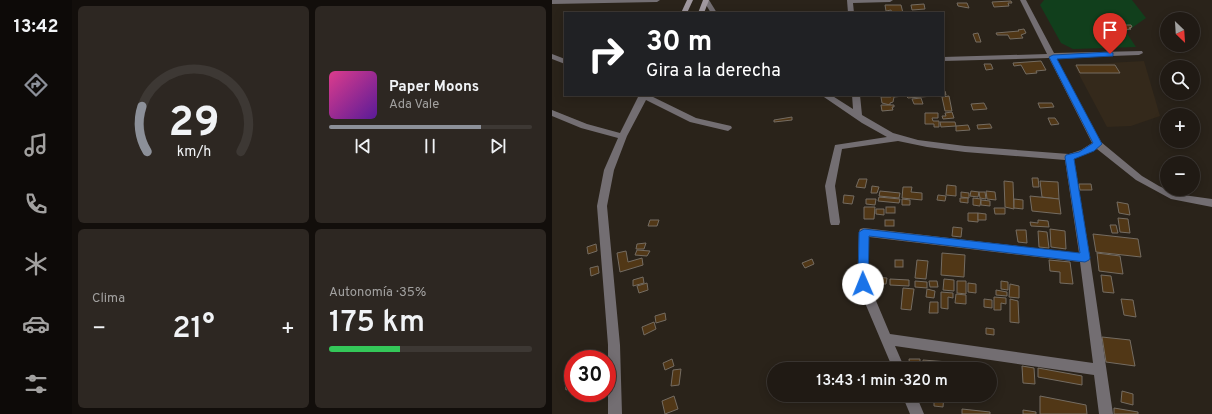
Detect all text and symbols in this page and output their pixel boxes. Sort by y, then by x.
north arrow [1160,12,1200,52]
map controls [1160,12,1200,196]
pin [1093,13,1127,54]
text: 13:42 [14,16,58,39]
icon: arrive [1099,19,1121,41]
text: 30 m [646,25,712,61]
icon: right [580,28,632,80]
text: Gira a la derecha [646,60,781,83]
button: search [1160,60,1200,100]
icon: directions [22,71,50,99]
text: Paper Moons [389,78,479,97]
text: Ada Vale [389,97,439,113]
text: 29 [168,98,219,151]
button: + [1160,108,1200,148]
icon: music [22,131,50,159]
icon: previous [352,135,374,157]
icon: pause [419,135,441,157]
icon: next [487,135,509,157]
text: km/h [176,143,211,161]
button: − [1160,156,1200,196]
icon: phone [22,190,50,218]
icon: climate [22,250,50,278]
position arrow [842,263,884,305]
text: Autonomía · 35% [329,285,426,301]
text: Clima [92,291,125,307]
text: 175 km [329,305,425,342]
icon: car [22,310,50,338]
text: 21° [172,311,215,348]
text: − [92,316,106,343]
text: + [281,316,295,343]
speed limit sign: 30 [564,350,616,402]
icon: filters [22,370,50,398]
text: 13:43 · 1 min · 320 m [816,372,948,391]

